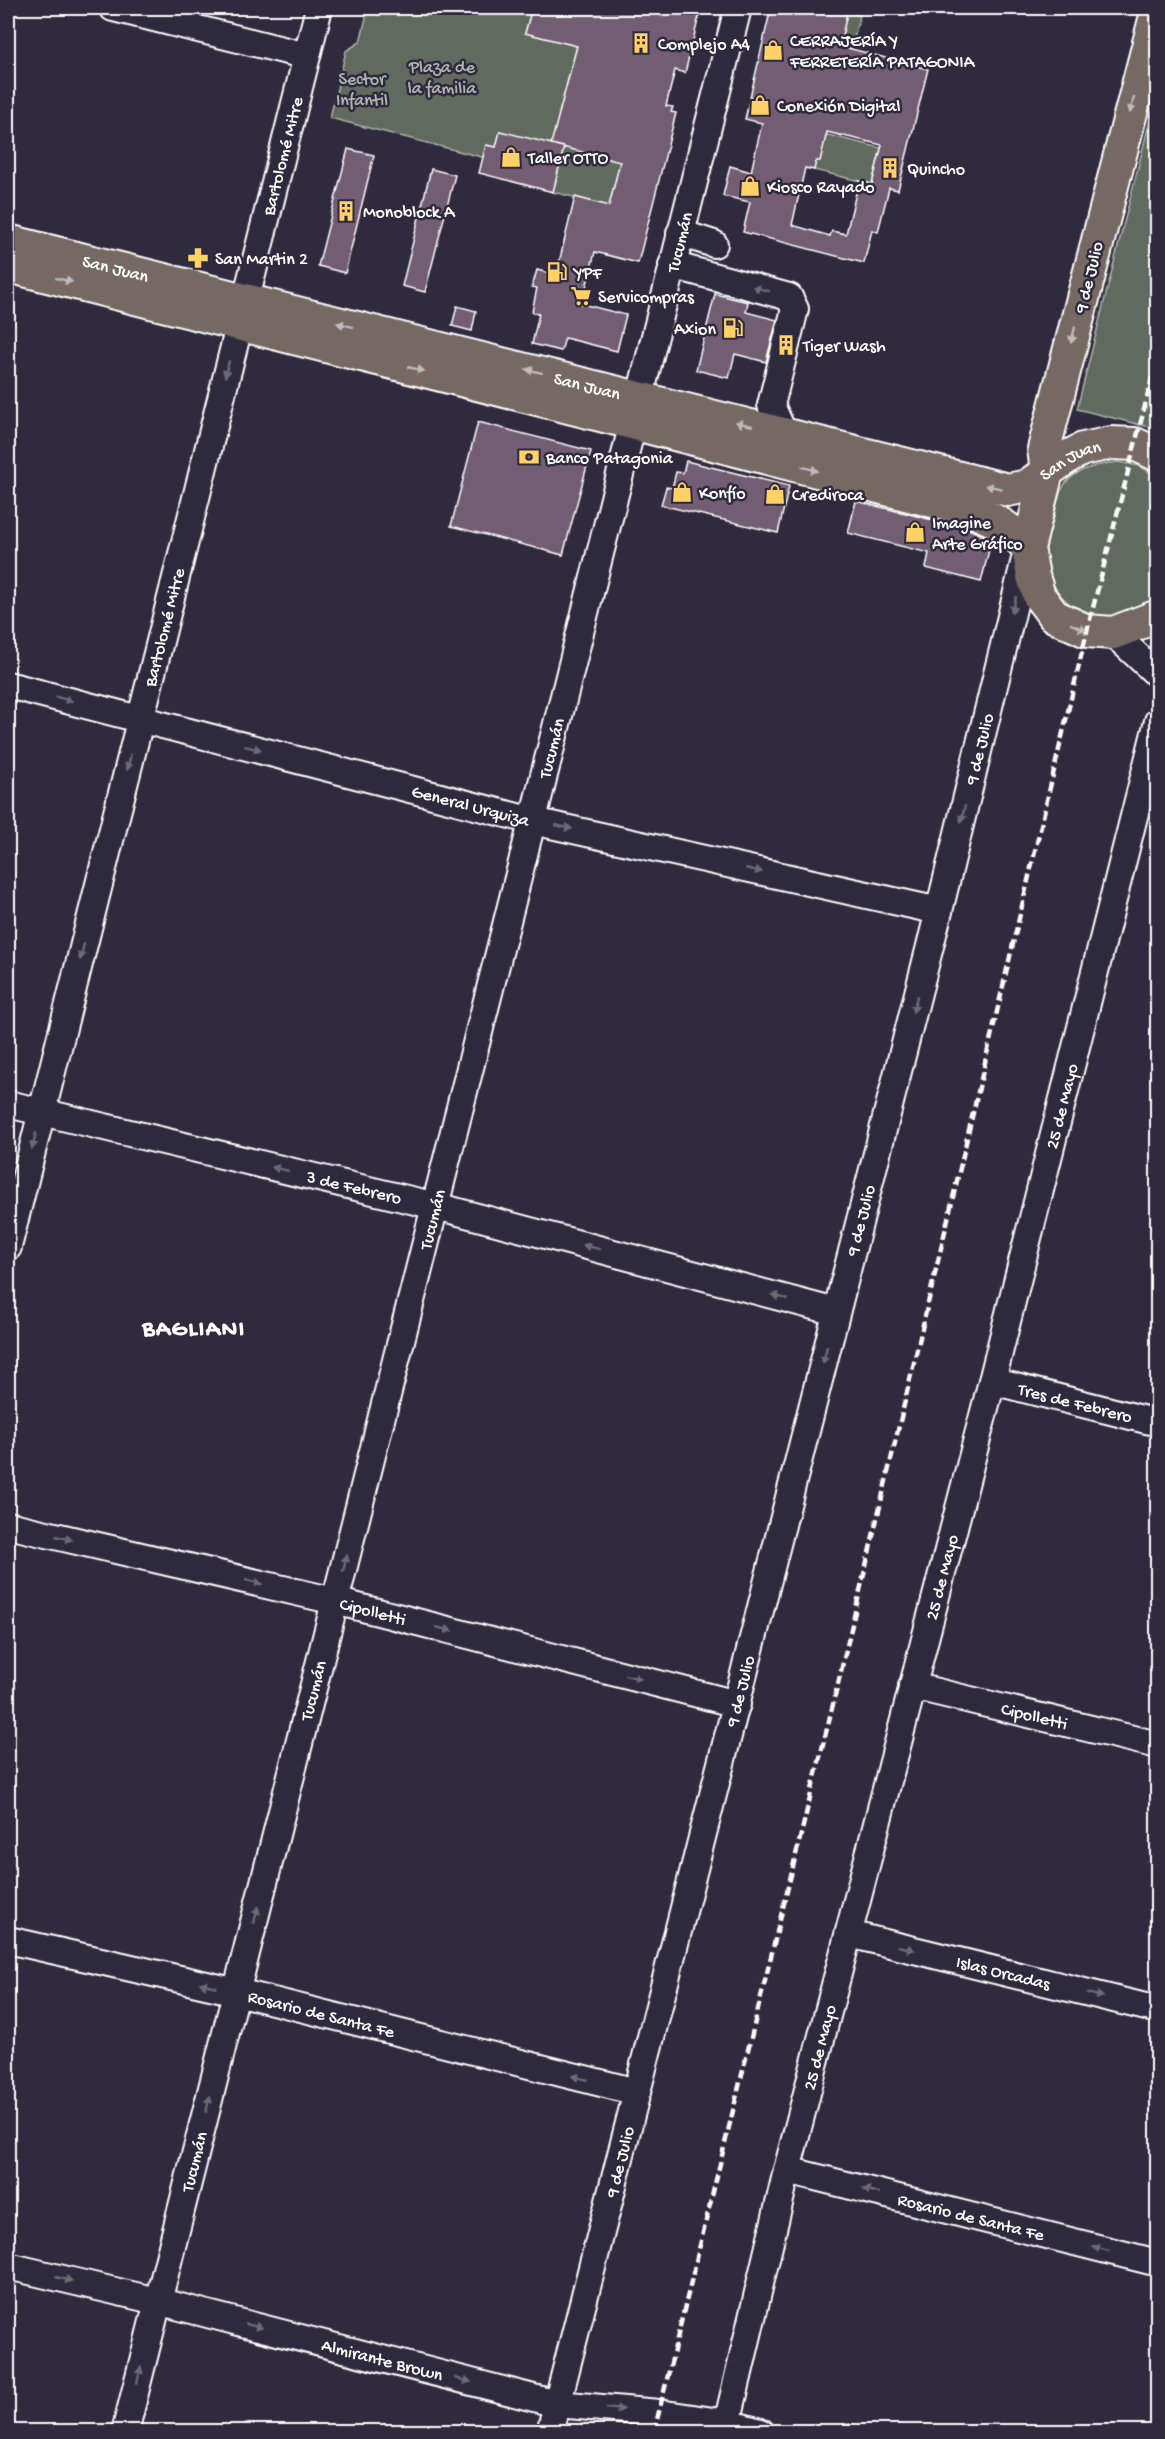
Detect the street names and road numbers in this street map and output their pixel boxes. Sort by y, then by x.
street label: Bartolomé Mitre [259,94,309,219]
street label: Tucumán [663,210,699,276]
street label: 9 de Julio [1071,240,1109,316]
street label: San Juan [80,252,151,289]
street label: San Juan [551,369,623,406]
street label: San Juan [1036,437,1103,487]
street label: Bartolomé Mitre [141,566,191,690]
street label: 9 de Julio [962,712,1000,788]
street label: Tucumán [535,716,571,782]
street label: General Urquiza [409,782,532,833]
street label: 25 de Mayo [1043,1062,1084,1152]
street label: 3 de Febrero [303,1167,403,1210]
street label: 9 de Julio [843,1183,882,1259]
street label: Tucumán [416,1187,452,1253]
street label: Tres de Febrero [1014,1380,1134,1429]
street label: 25 de Mayo [922,1533,965,1622]
street label: Cipolletti [337,1595,408,1632]
street label: 9 de Julio [723,1654,761,1730]
street label: Tucumán [297,1658,333,1724]
street label: Cipolletti [999,1700,1069,1736]
street label: Islas Orcadas [954,1953,1053,1996]
street label: Rosario de Santa Fe [245,1987,397,2044]
street label: 25 de Mayo [800,2003,842,2093]
street label: 9 de Julio [602,2125,641,2201]
street label: Tucumán [178,2129,214,2195]
street label: Rosario de Santa Fe [895,2190,1047,2247]
street label: Almirante Brown [319,2336,445,2387]

